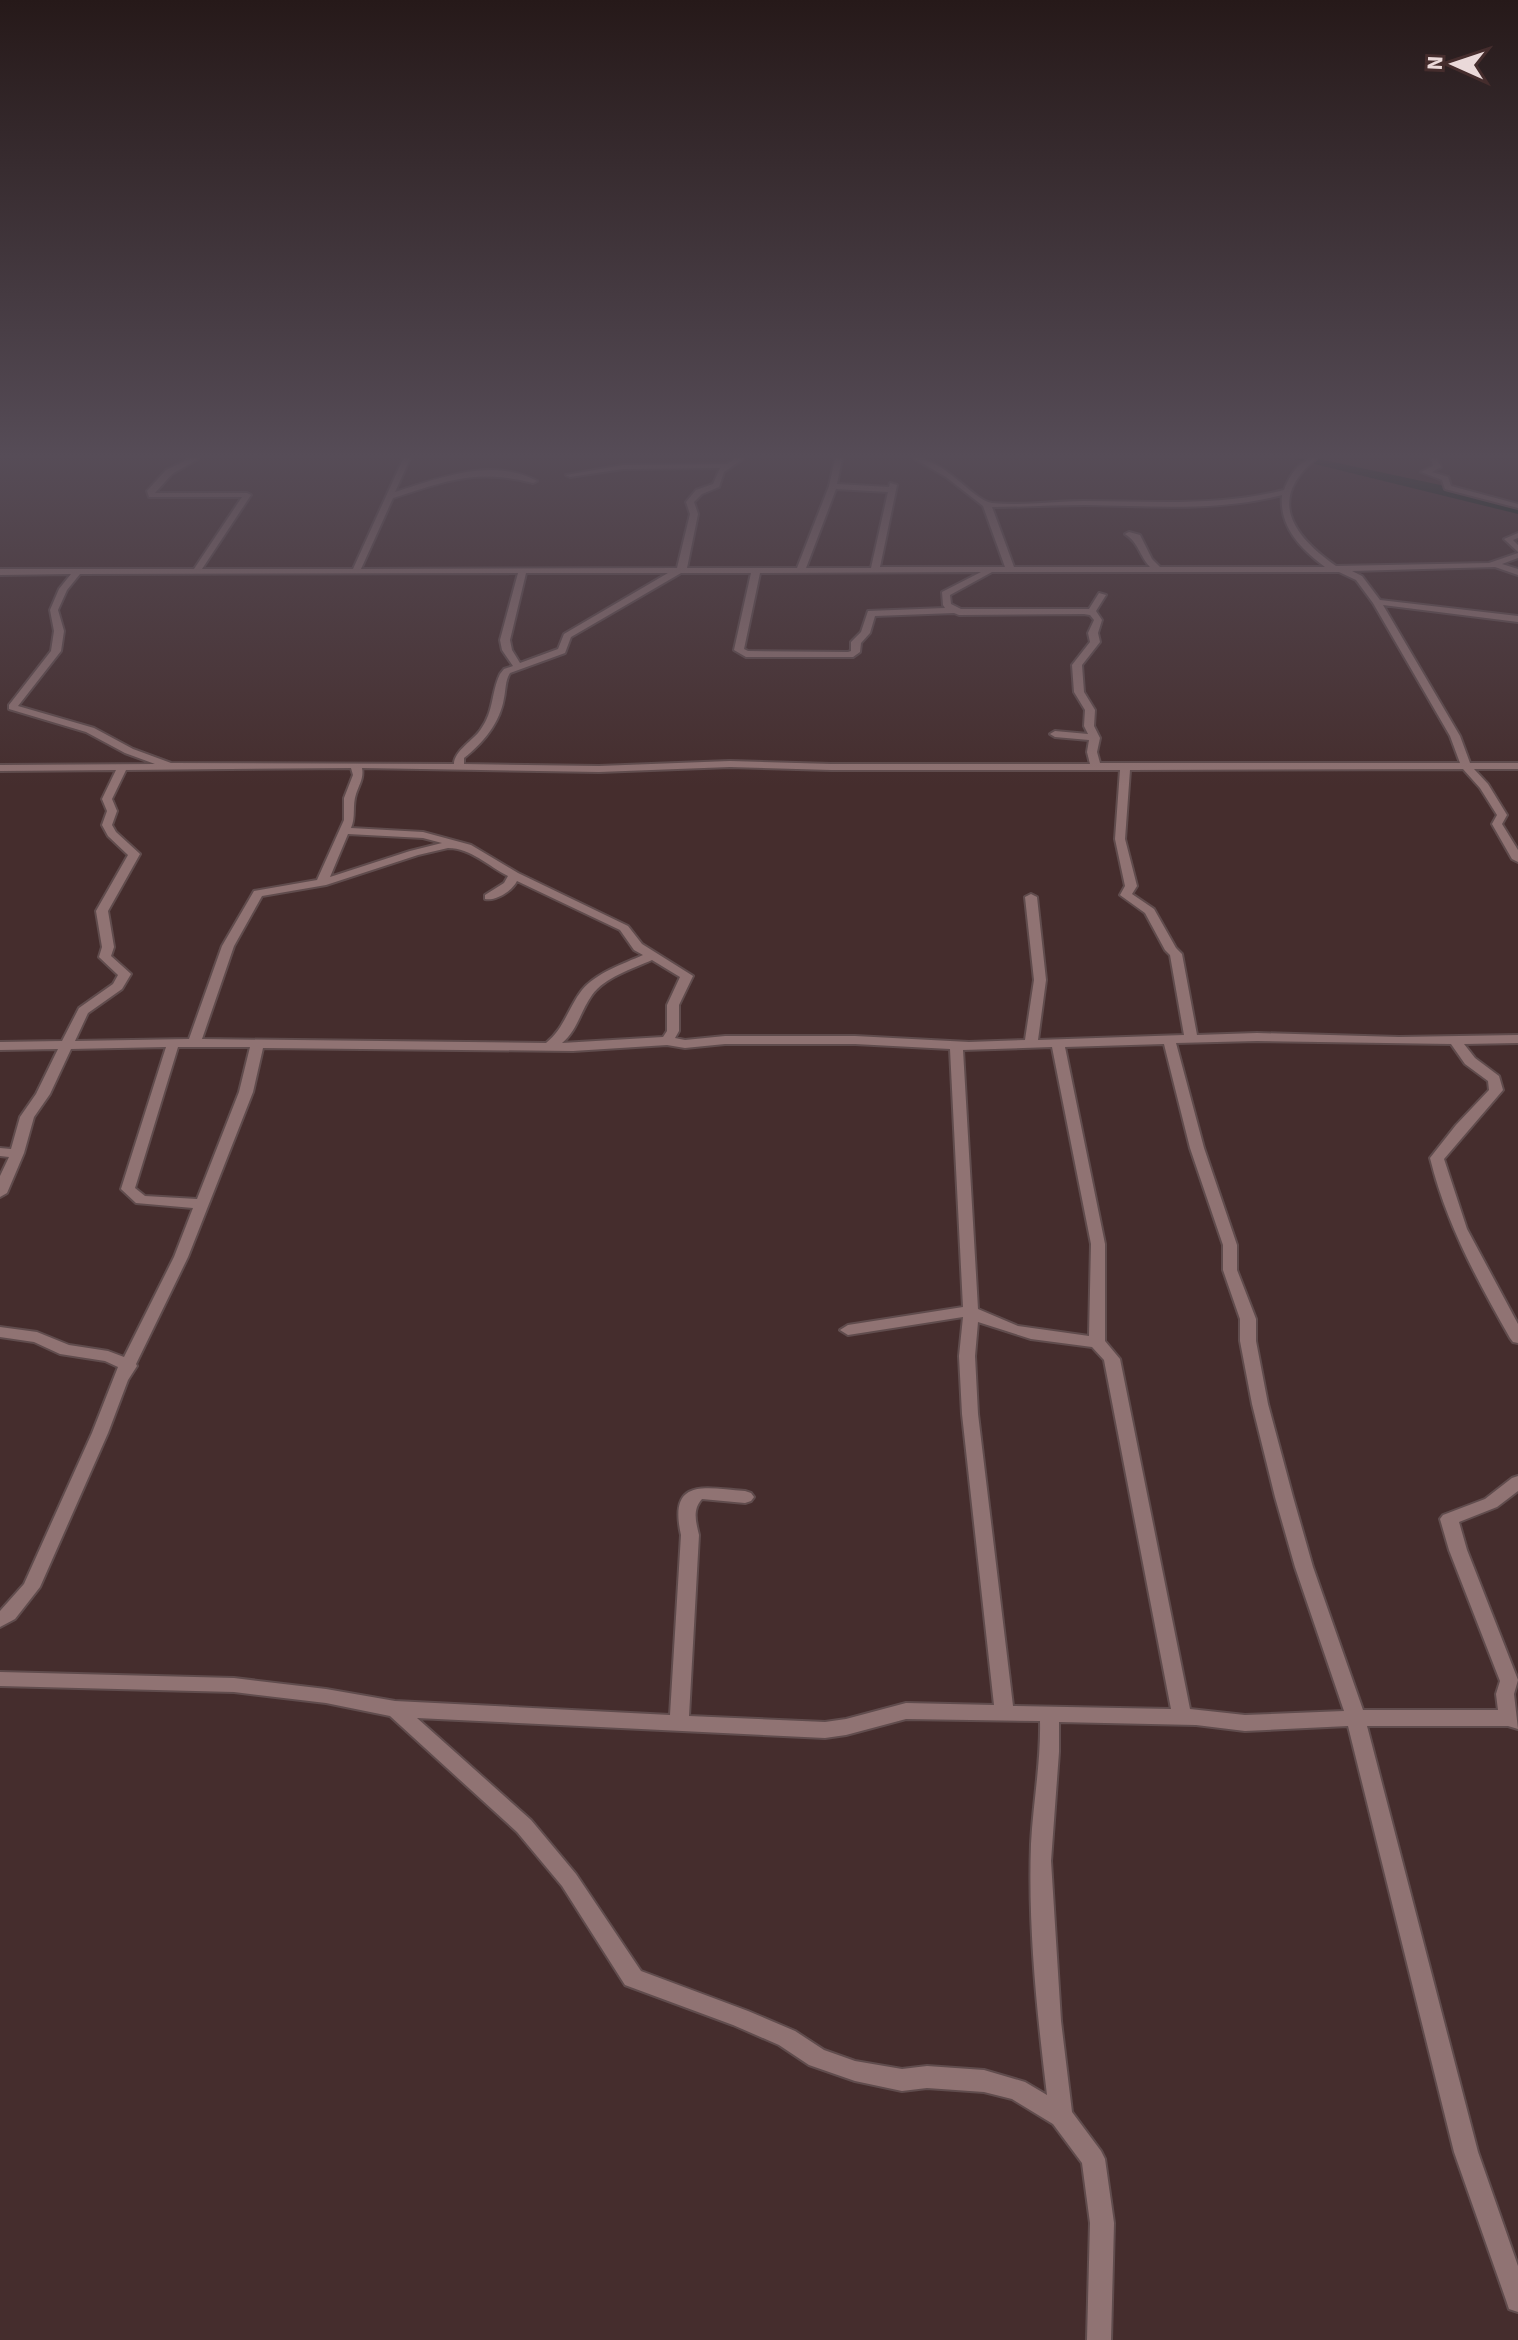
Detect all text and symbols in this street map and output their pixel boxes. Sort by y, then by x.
north arrow [1414,24,1494,104]
text: N [1419,55,1451,71]

